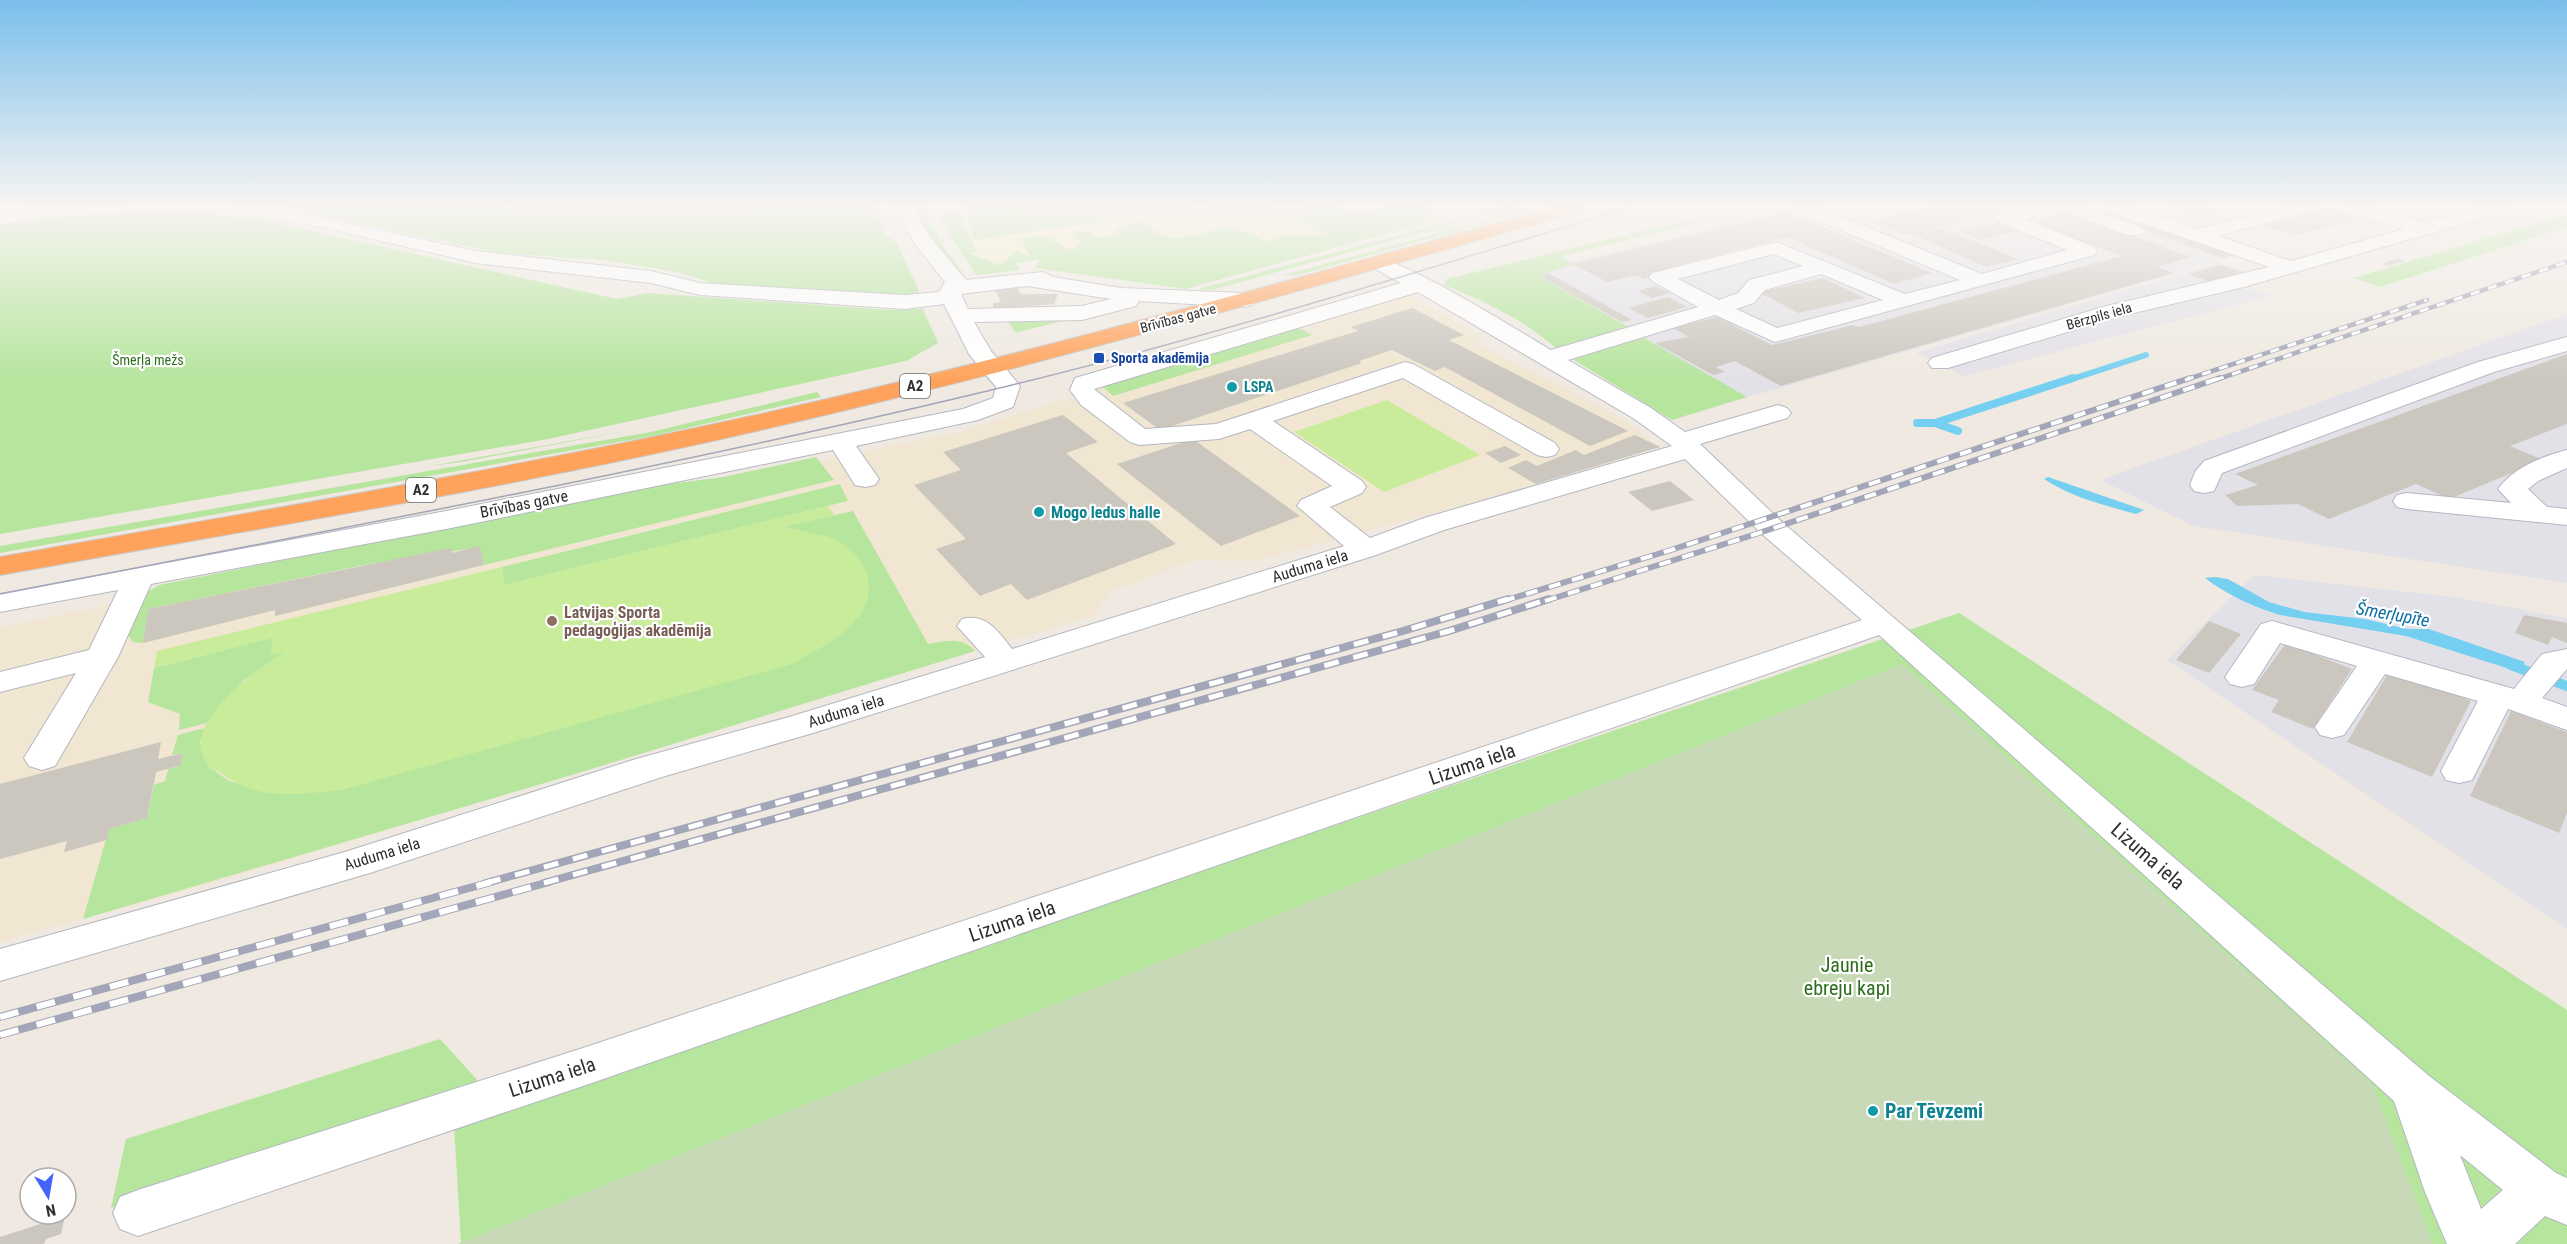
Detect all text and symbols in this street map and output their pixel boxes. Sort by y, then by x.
street label: Bērzpils iela [2064,299,2134,333]
street label: Brīvības gatve [1138,300,1218,336]
place label: Sporta akadēmija [1111,350,1209,366]
park label: Šmerļa mežs [112,351,184,369]
marker: Sporta akadēmija [1092,351,1106,365]
road number: A2 [900,374,930,398]
place label: LSPA [1244,379,1274,395]
marker: LSPA [1225,380,1239,394]
road number: A2 [406,478,436,502]
street label: Brīvības gatve [478,486,570,522]
place label: Mogo ledus halle [1051,503,1161,522]
marker: Mogo ledus halle [1032,505,1046,519]
street label: Auduma iela [1270,545,1350,587]
water label: Šmerļupīte [2354,597,2431,632]
place label: Latvijas Sporta pedagoģijas akadēmija [564,603,712,640]
marker: Latvijas Sporta pedagoģijas akadēmija [545,614,559,628]
street label: Auduma iela [806,690,886,732]
street label: Lizuma iela [1426,738,1518,790]
street label: Lizuma iela [2106,817,2190,895]
street label: Auduma iela [342,833,422,875]
street label: Lizuma iela [966,895,1058,947]
park label: Jaunie ebreju kapi [1804,953,1890,1000]
street label: Lizuma iela [506,1052,598,1102]
place label: Par Tēvzemi [1885,1099,1983,1123]
marker: Par Tēvzemi [1866,1104,1880,1118]
north arrow [18,1166,78,1226]
text: N [44,1200,57,1220]

